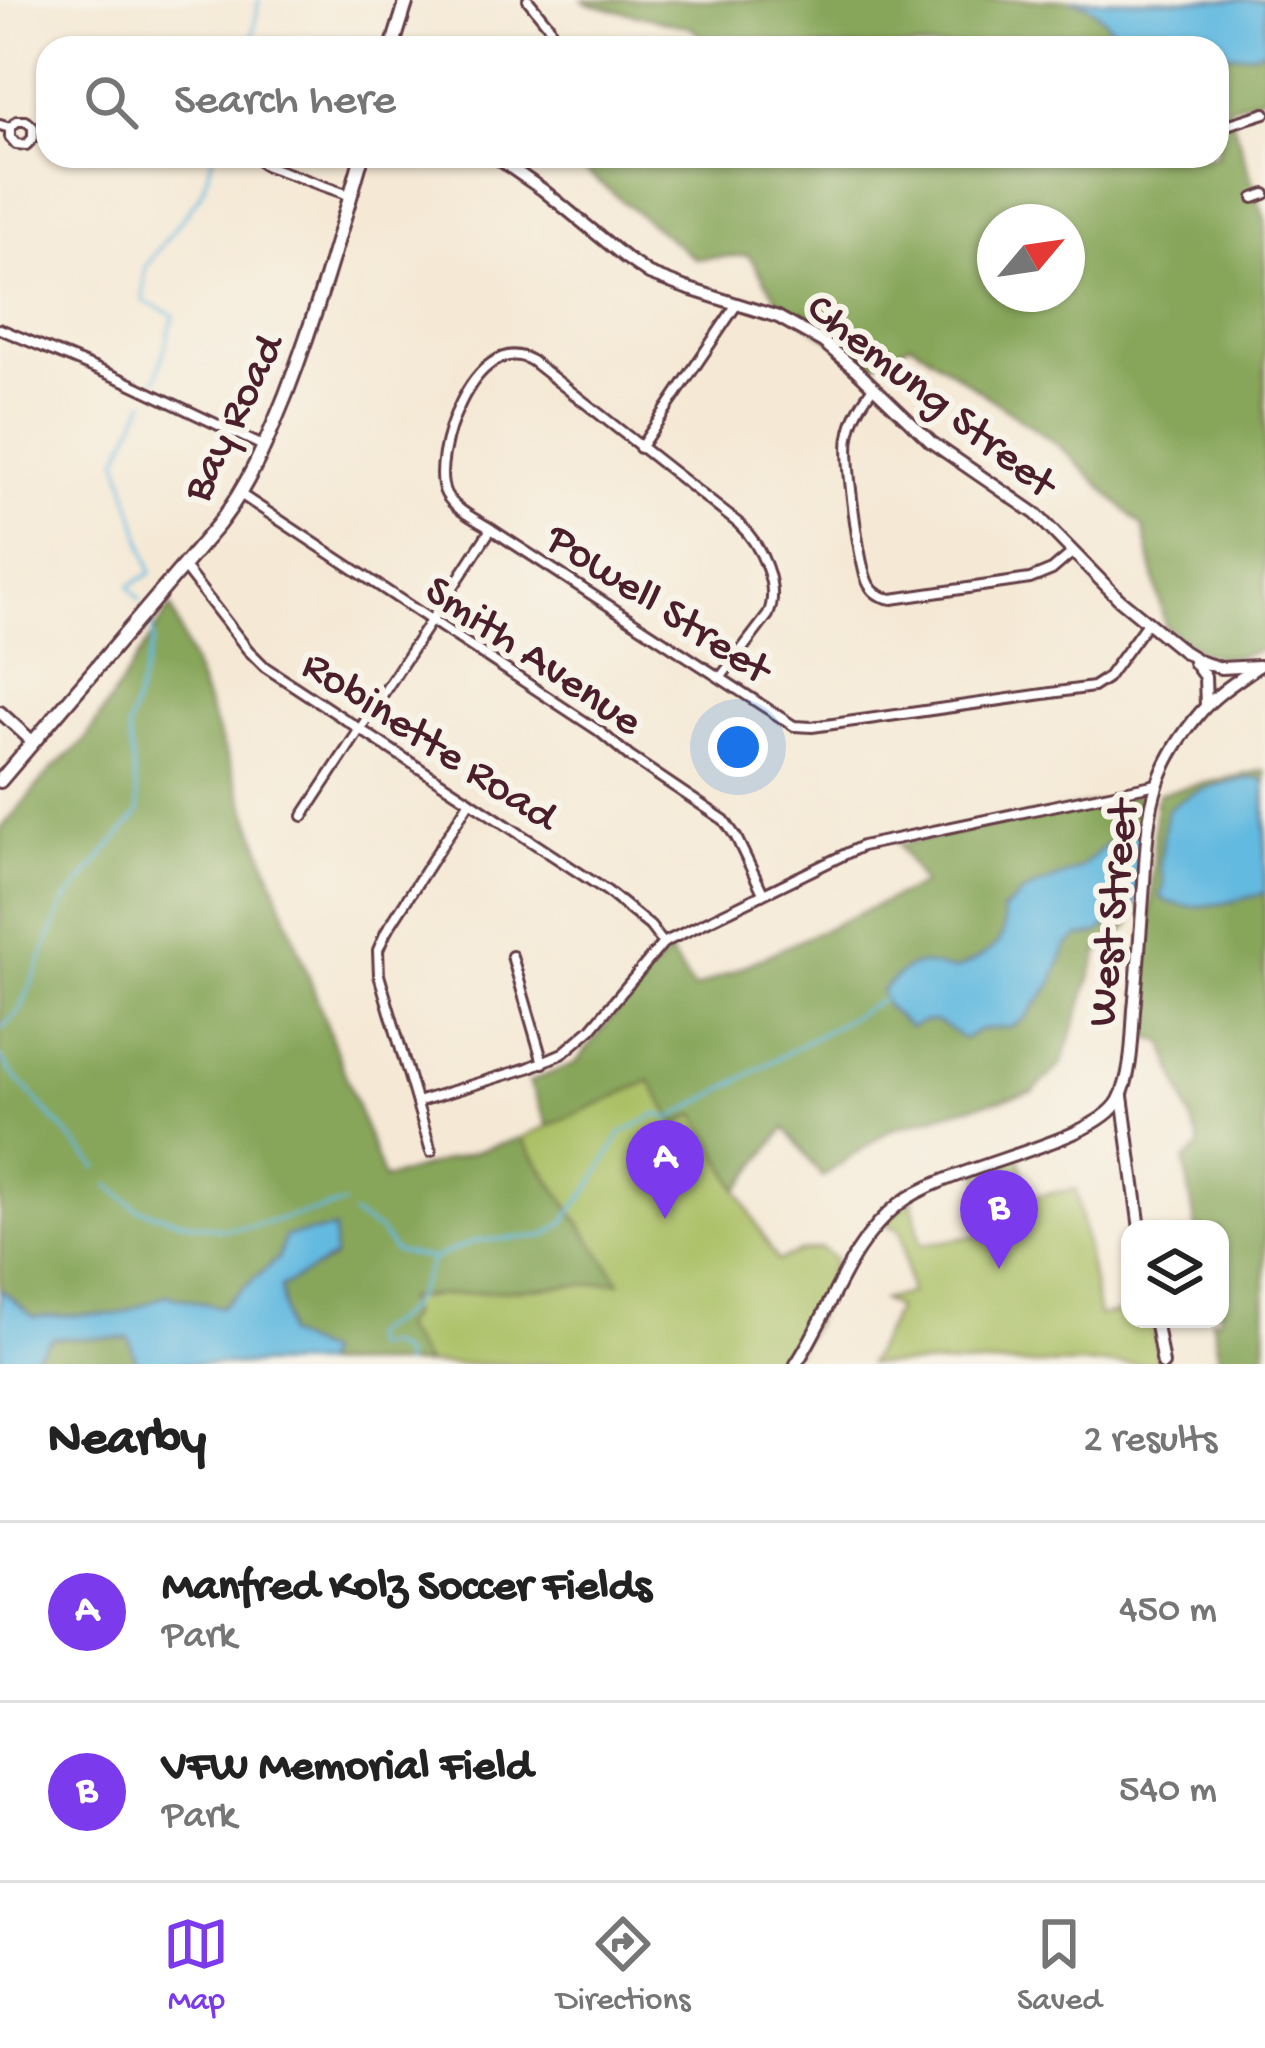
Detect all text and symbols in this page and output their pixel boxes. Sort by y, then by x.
search box [36,36,1229,168]
icon: search [78,69,144,135]
text: Search here [174,76,396,129]
north arrow [977,204,1085,312]
street label: Chemung Street [794,284,1068,514]
street label: Bay Road [172,324,300,512]
street label: Powell Street [533,513,782,700]
street label: Smith Avenue [413,566,651,751]
street label: Robinette Road [290,641,569,848]
your location [708,717,768,777]
street label: West Street [1077,794,1154,1029]
pin: A [626,1120,704,1219]
pin: B [960,1170,1038,1269]
map controls [1121,1220,1229,1328]
button: layers [1121,1220,1229,1328]
text: Nearby [48,1412,206,1472]
text: 2 results [1083,1419,1217,1465]
text: Manfred Kolz Soccer Fields [162,1562,652,1615]
text: A [75,1589,99,1635]
text: 450 m [1119,1589,1217,1635]
text: Park [162,1615,236,1661]
text: VFW Memorial Field [162,1742,532,1795]
text: B [77,1769,97,1815]
text: 540 m [1119,1769,1217,1815]
text: Park [162,1795,236,1841]
tab: Map [163,1911,229,2021]
tab: Directions [556,1911,690,2021]
tab: Saved [1017,1911,1102,2021]

